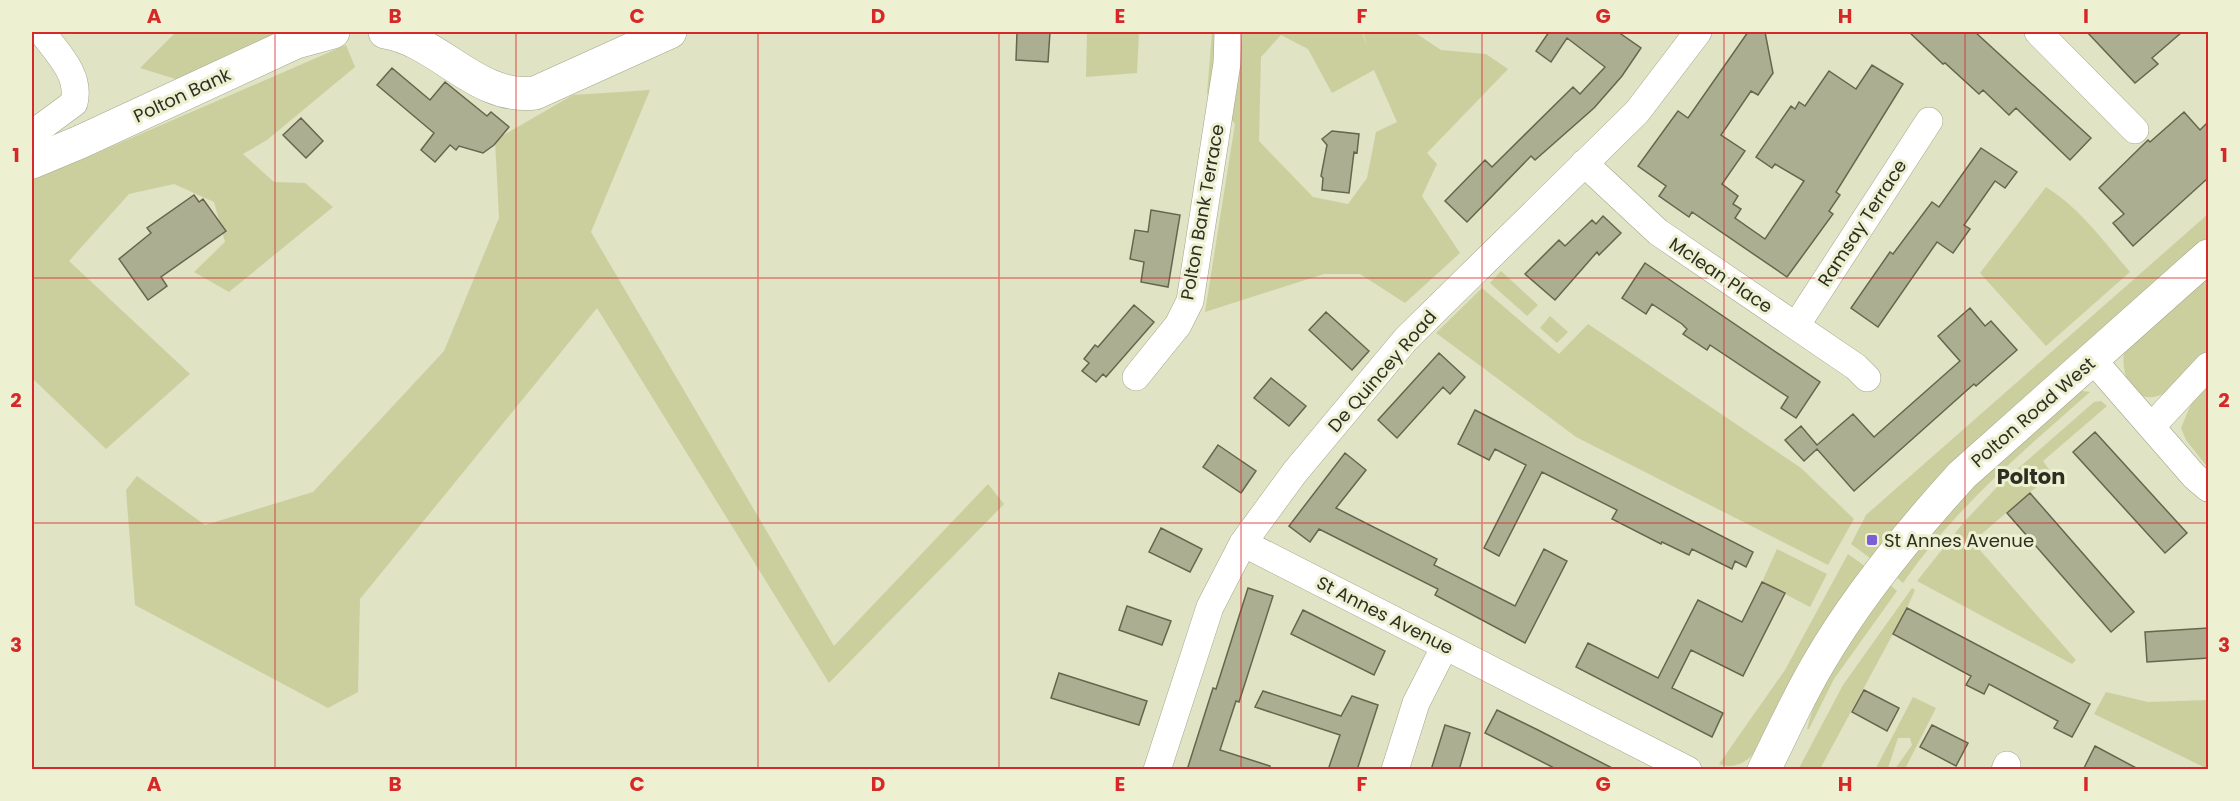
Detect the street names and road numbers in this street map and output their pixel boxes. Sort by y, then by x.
street label: Polton Bank [129,61,235,128]
street label: Polton Bank Terrace [1174,122,1230,302]
street label: Ramsay Terrace [1812,155,1912,291]
street label: Mclean Place [1664,231,1778,319]
street label: De Quincey Road [1322,305,1442,437]
street label: Polton Road West [1966,351,2100,473]
street label: St Annes Avenue [1312,570,1458,660]

